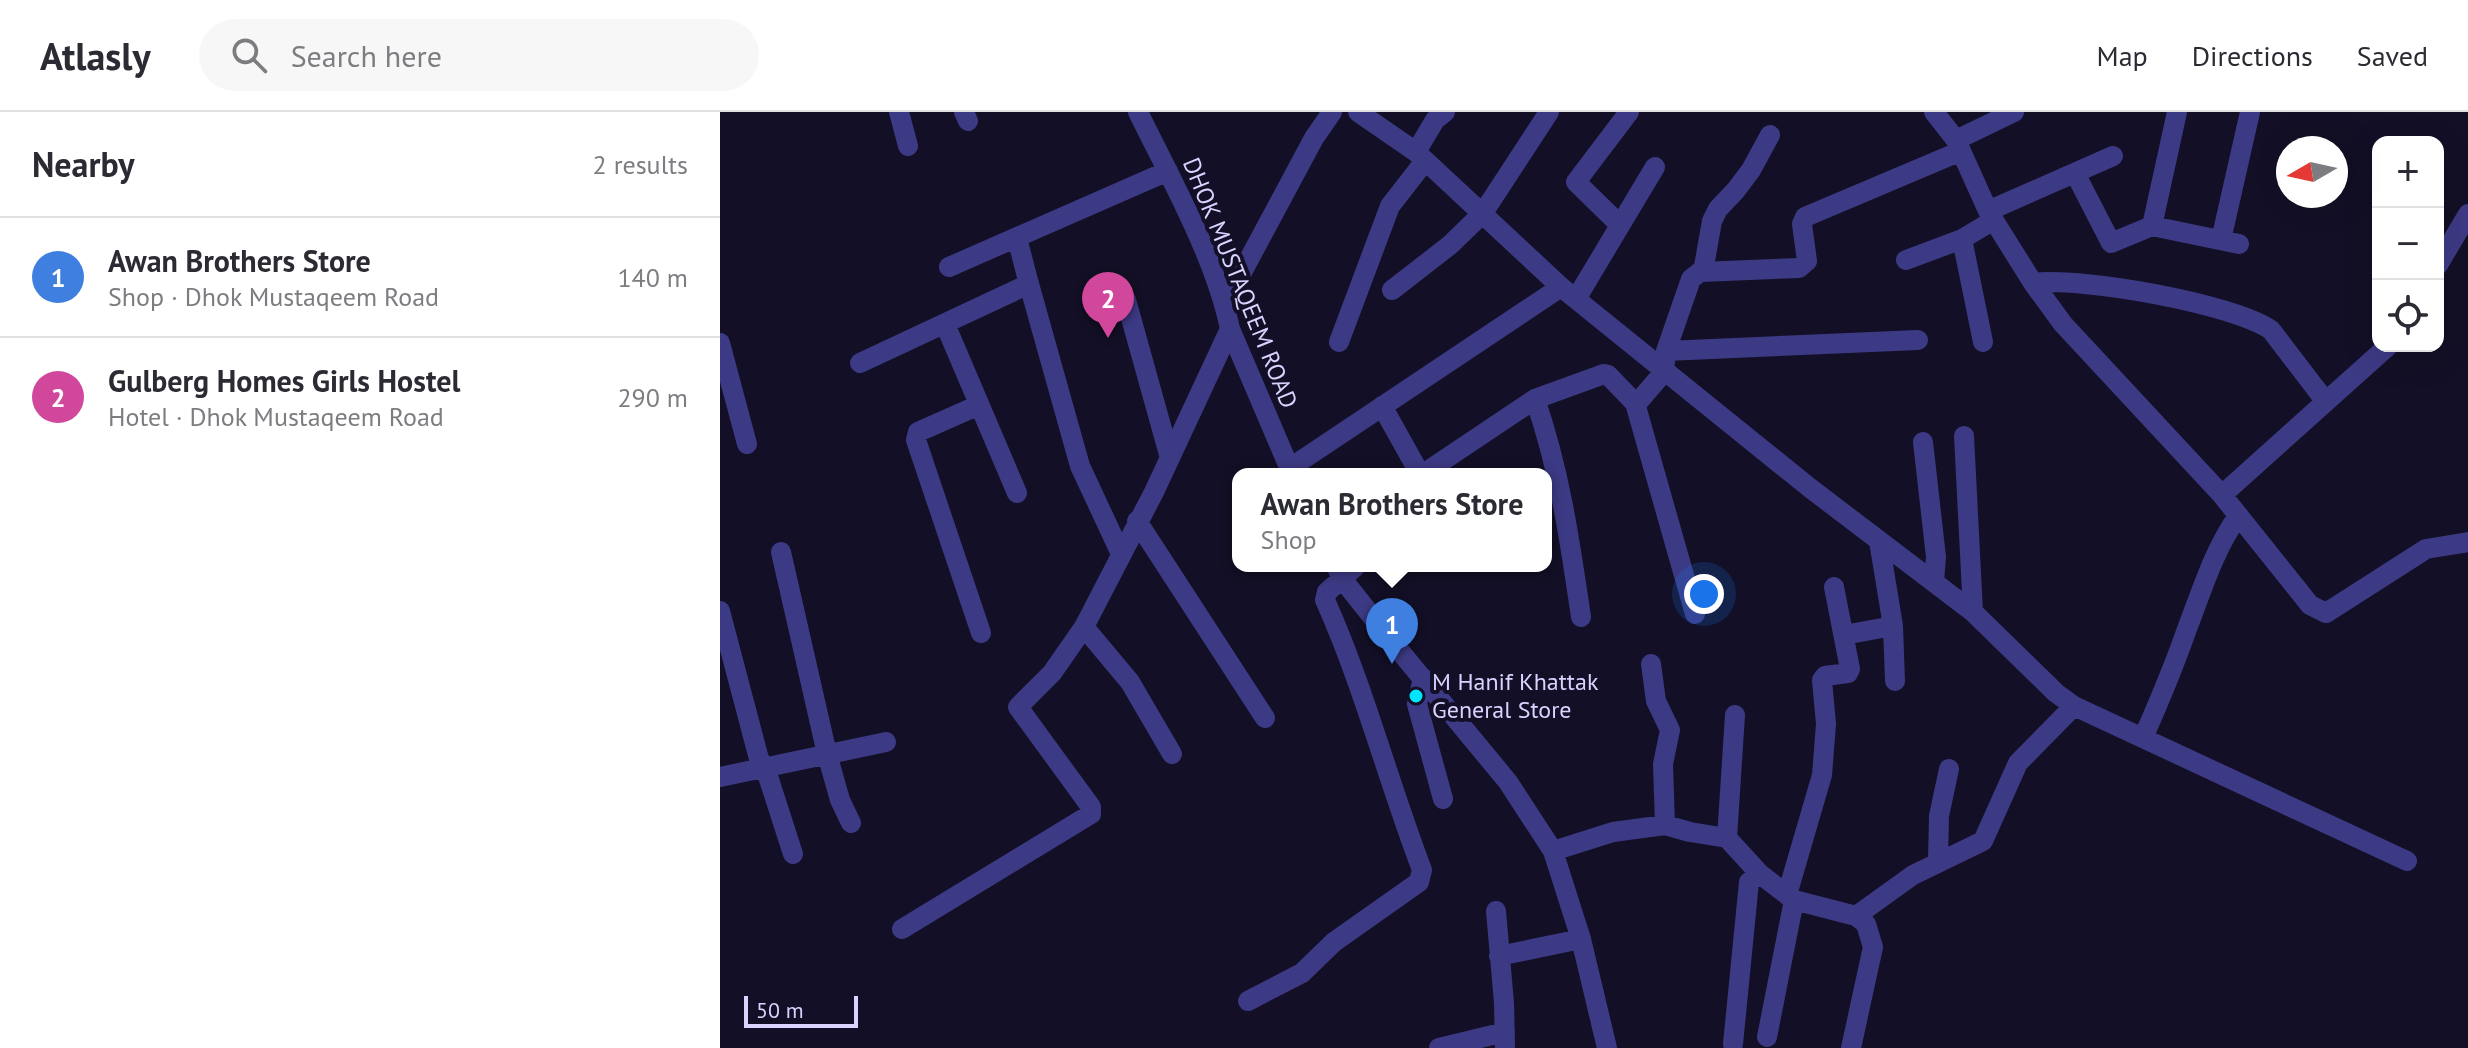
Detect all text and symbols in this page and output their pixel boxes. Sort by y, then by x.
search box [199,19,759,91]
text: Atlasly [40,31,151,80]
icon: search [227,33,271,77]
text: Search here [291,36,442,75]
text: Map [2097,37,2148,74]
text: Directions [2192,37,2313,74]
text: Saved [2357,37,2428,74]
north arrow [2276,136,2348,208]
map controls [2372,136,2444,352]
button: + [2372,136,2444,208]
text: Nearby [32,142,134,186]
text: 2 results [593,148,688,181]
street label: DHOK MUSTAQEEM ROAD [1176,153,1305,413]
button: − [2372,208,2444,280]
text: Awan Brothers Store [108,241,371,280]
text: 1 [51,261,65,294]
text: 140 m [617,261,688,294]
pin: 2 [1082,272,1134,338]
text: Shop · Dhok Mustaqeem Road [108,280,439,313]
button: locate [2372,280,2444,352]
text: Gulberg Homes Girls Hostel [108,361,460,400]
text: 2 [51,381,65,414]
text: 290 m [617,381,688,414]
text: Hotel · Dhok Mustaqeem Road [108,400,444,433]
popup [1232,468,1552,572]
text: Awan Brothers Store [1261,484,1523,523]
text: Shop [1261,523,1317,556]
your location [1684,574,1724,614]
pin: 1 [1366,598,1418,664]
place label: M Hanif Khattak General Store [1432,666,1599,725]
marker: M Hanif Khattak General Store [1407,687,1425,705]
scale bar [744,992,858,1028]
text: 50 m [756,996,804,1024]

